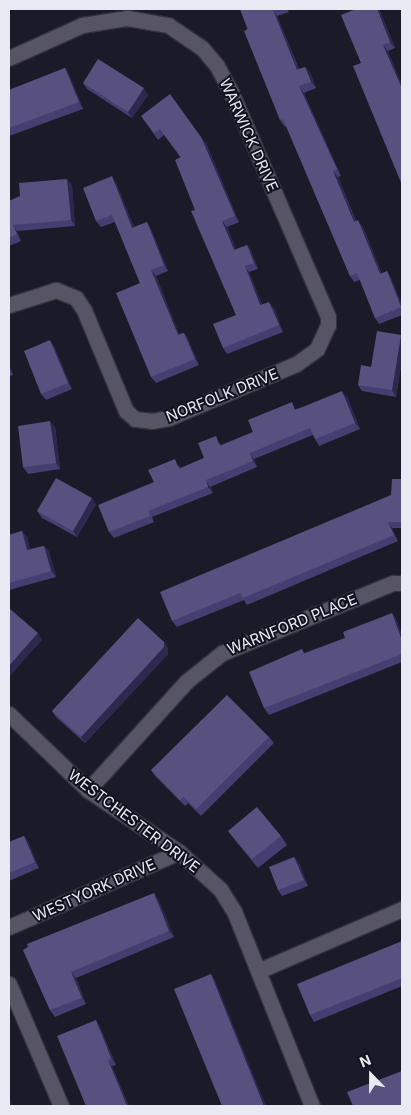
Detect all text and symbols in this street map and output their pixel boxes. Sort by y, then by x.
street label: WARWICK DRIVE [216,76,282,194]
street label: NORFOLK DRIVE [163,364,281,426]
street label: WARNFORD PLACE [225,590,359,658]
street label: WESTCHESTER DRIVE [65,766,203,876]
street label: WESTYORK DRIVE [30,855,158,925]
north arrow [346,1050,396,1100]
text: N [357,1051,373,1071]

